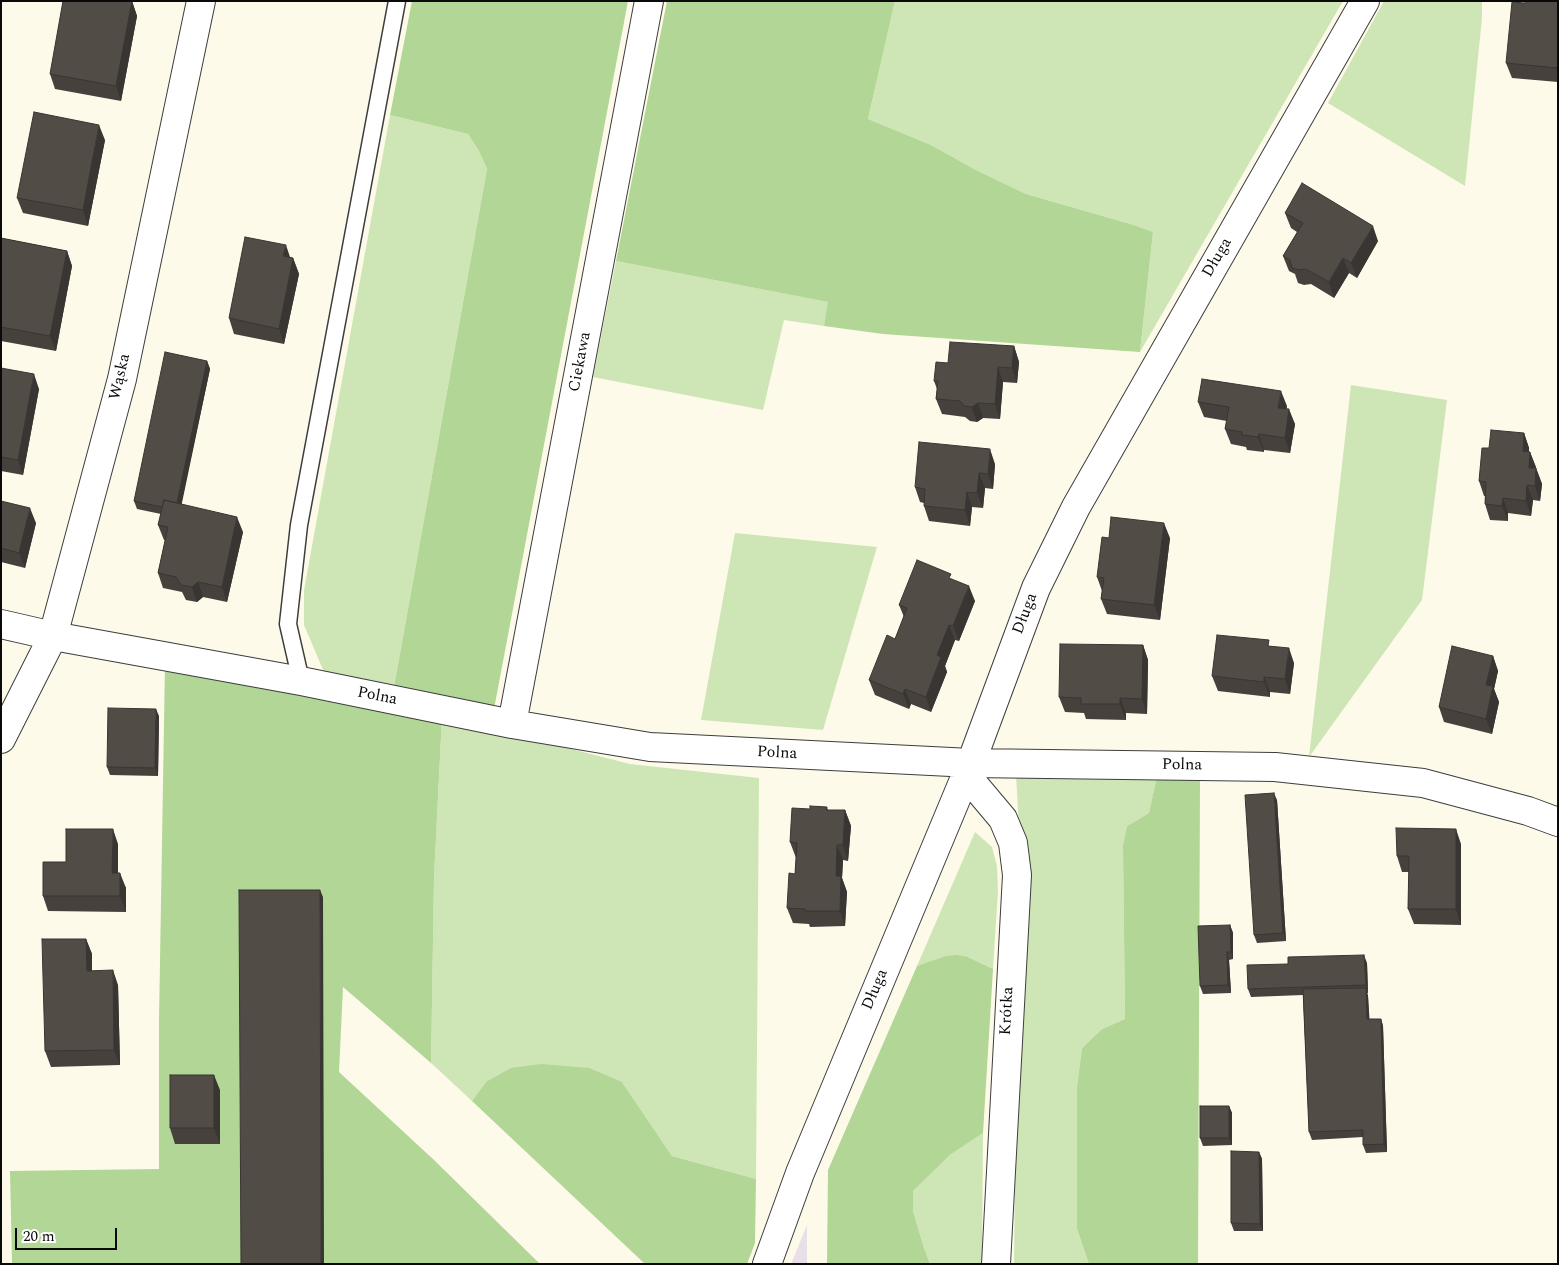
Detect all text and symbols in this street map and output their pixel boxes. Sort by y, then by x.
street label: Długa [1199,235,1237,281]
street label: Ciekawa [566,330,596,394]
street label: Wąska [106,352,136,402]
street label: Długa [1009,591,1043,637]
street label: Polna [355,684,399,710]
street label: Polna [756,743,798,765]
street label: Polna [1162,756,1202,776]
street label: Długa [859,967,893,1013]
street label: Krótka [997,986,1019,1036]
scale bar [18,1218,120,1250]
text: 20 m [23,1225,55,1248]

